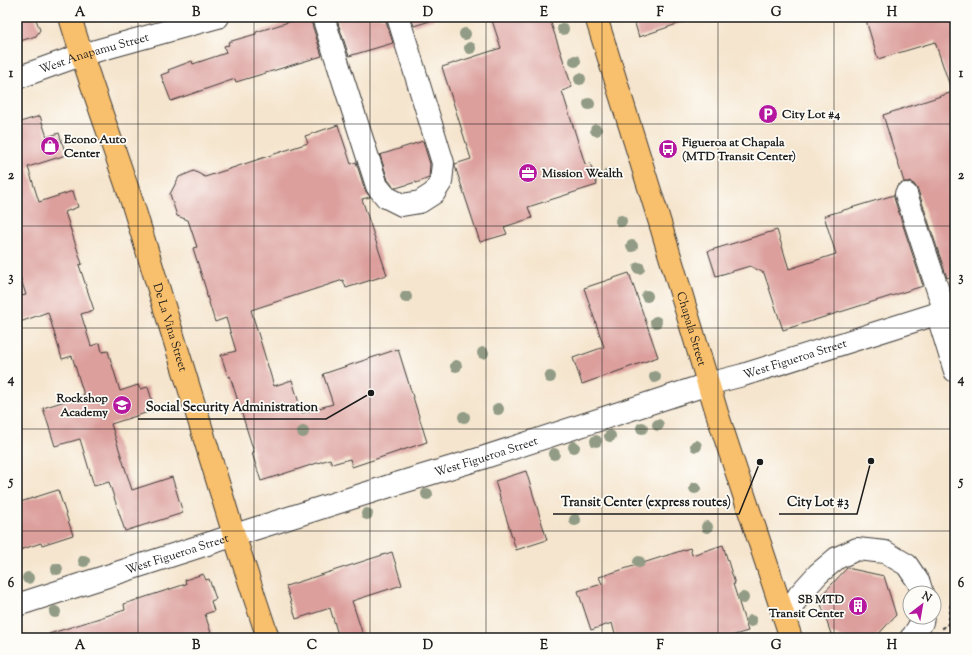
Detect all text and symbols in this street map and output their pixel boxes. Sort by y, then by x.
text: A [75,4,86,22]
text: B [192,4,201,22]
text: C [307,4,317,22]
text: D [423,4,433,22]
text: E [540,4,548,22]
text: F [656,4,664,22]
text: G [771,4,782,22]
text: H [887,4,898,22]
street label: West Anapamu Street [37,29,151,79]
text: 1 [9,65,14,83]
text: 1 [959,65,964,83]
parking icon: City Lot #4 [757,103,779,125]
place label: City Lot #4 [782,106,840,124]
place label: Econo Auto Center [63,131,127,163]
place label: Figueroa at Chapala (MTD Transit Center) [681,134,796,166]
shop icon: Econo Auto Center [39,135,61,157]
bus stop icon: Figueroa at Chapala (MTD Transit Center) [657,138,679,160]
office icon: Mission Wealth [517,162,539,184]
place label: Mission Wealth [541,165,624,183]
text: 2 [8,167,15,185]
text: 2 [958,167,965,185]
text: 3 [8,269,14,287]
text: 3 [958,269,964,287]
street label: De La Vina Street [147,281,191,374]
street label: Chapala Street [671,290,710,368]
street label: West Figueroa Street [741,335,849,384]
text: 4 [7,371,15,389]
text: 4 [957,371,965,389]
place label: Rockshop Academy [56,390,108,422]
school or university icon: Rockshop Academy [111,394,133,416]
callout: Social Security Administration [138,394,326,419]
text: Social Security Administration [146,399,319,417]
street label: West Figueroa Street [432,432,540,482]
text: 5 [8,473,14,491]
text: 5 [958,473,964,491]
callout: Transit Center (express routes) [553,489,739,514]
callout: City Lot #3 [779,489,857,514]
text: Transit Center (express routes) [561,494,731,512]
text: City Lot #3 [787,494,849,512]
street label: West Figueroa Street [123,530,231,580]
text: 6 [8,575,15,593]
text: 6 [958,575,965,593]
north arrow [902,585,942,625]
text: N [918,588,935,607]
place label: SB MTD Transit Center [768,591,844,623]
building icon: SB MTD Transit Center [847,595,869,617]
text: A [75,637,86,655]
text: B [192,637,201,655]
text: C [307,637,317,655]
text: D [423,637,433,655]
text: E [540,637,548,655]
text: F [656,637,664,655]
text: G [771,637,782,655]
text: H [887,637,898,655]

